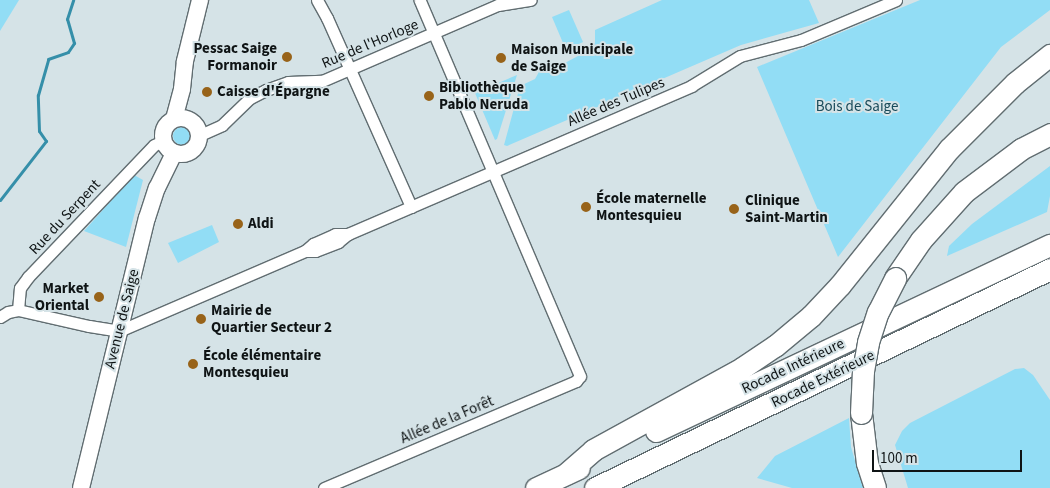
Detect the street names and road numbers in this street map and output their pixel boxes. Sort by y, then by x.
street label: Rue de l'Horloge [319,16,421,72]
street label: Allée des Tulipes [565,73,667,131]
street label: Rue du Serpent [26,176,104,258]
street label: Avenue de Saige [101,267,143,371]
street label: Rocade Intérieure [739,334,847,398]
street label: Rocade Extérieure [768,346,878,412]
street label: Allée de la Forêt [398,392,496,448]

